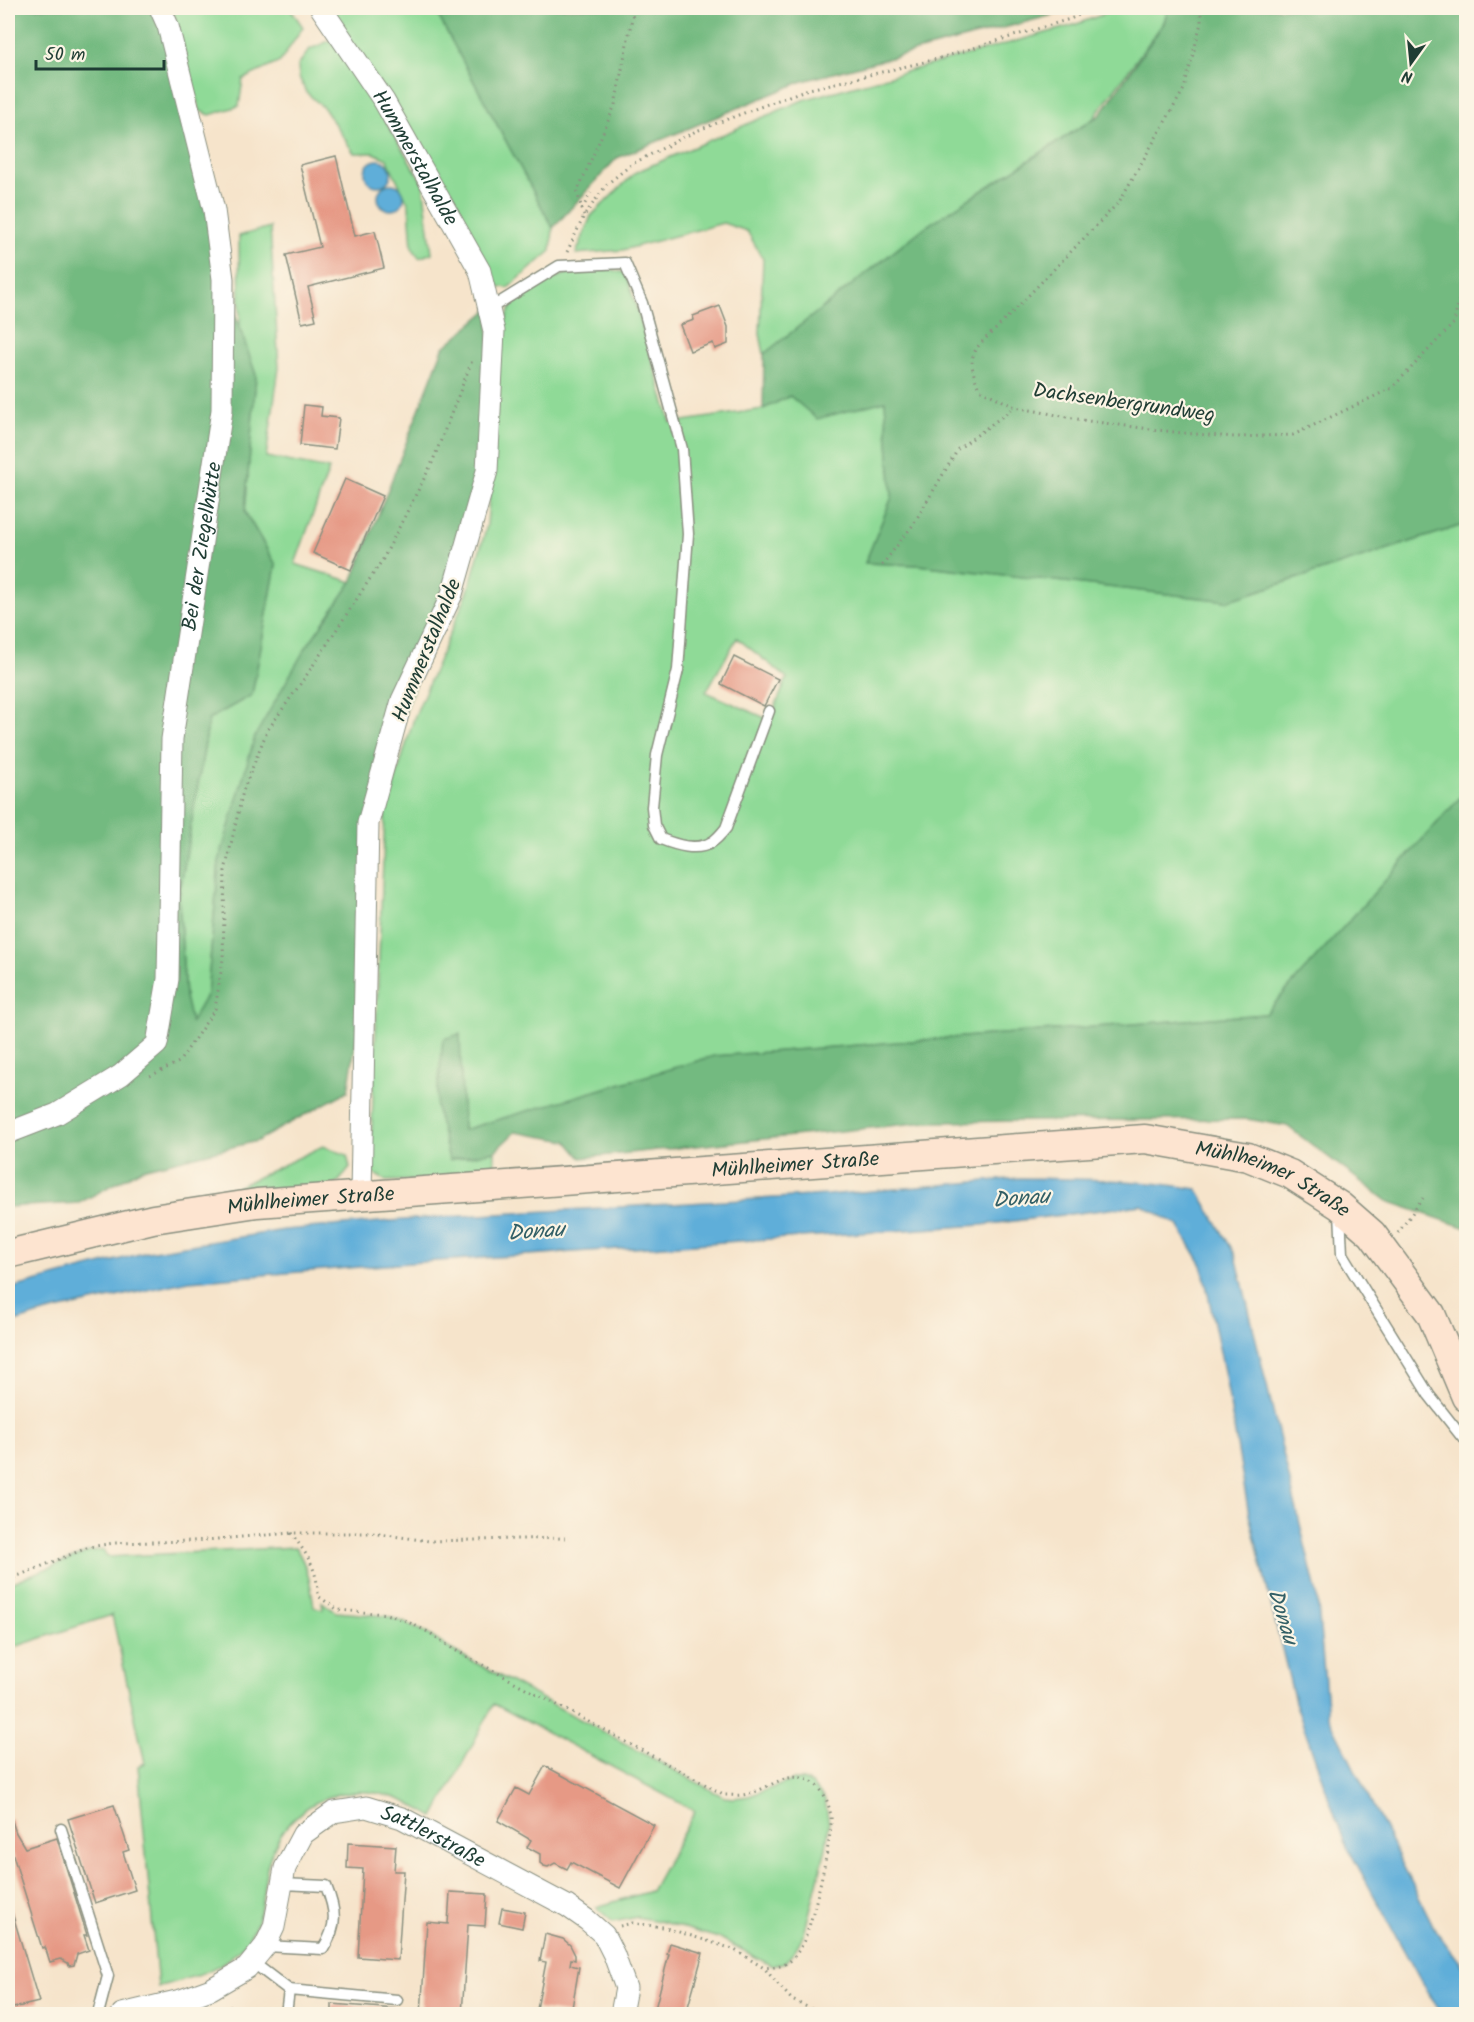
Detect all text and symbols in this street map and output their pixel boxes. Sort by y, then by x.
scale bar [36,33,164,71]
north arrow [1381,33,1441,93]
text: 50 m [45,41,85,70]
text: N [1399,63,1416,89]
street label: Hummerstalhalde [363,83,467,233]
street label: Dachsenbergrundweg [1031,374,1217,433]
street label: Bei der Ziegelhütte [174,459,232,633]
street label: Hummerstalhalde [384,573,471,727]
street label: Mühlheimer Straße [1192,1133,1358,1227]
street label: Mühlheimer Straße [710,1143,881,1188]
street label: Mühlheimer Straße [225,1178,396,1225]
water label: Donau [992,1180,1053,1219]
water label: Donau [507,1213,568,1252]
water label: Donau [1257,1584,1307,1651]
street label: Sattlerstraße [376,1797,492,1878]

